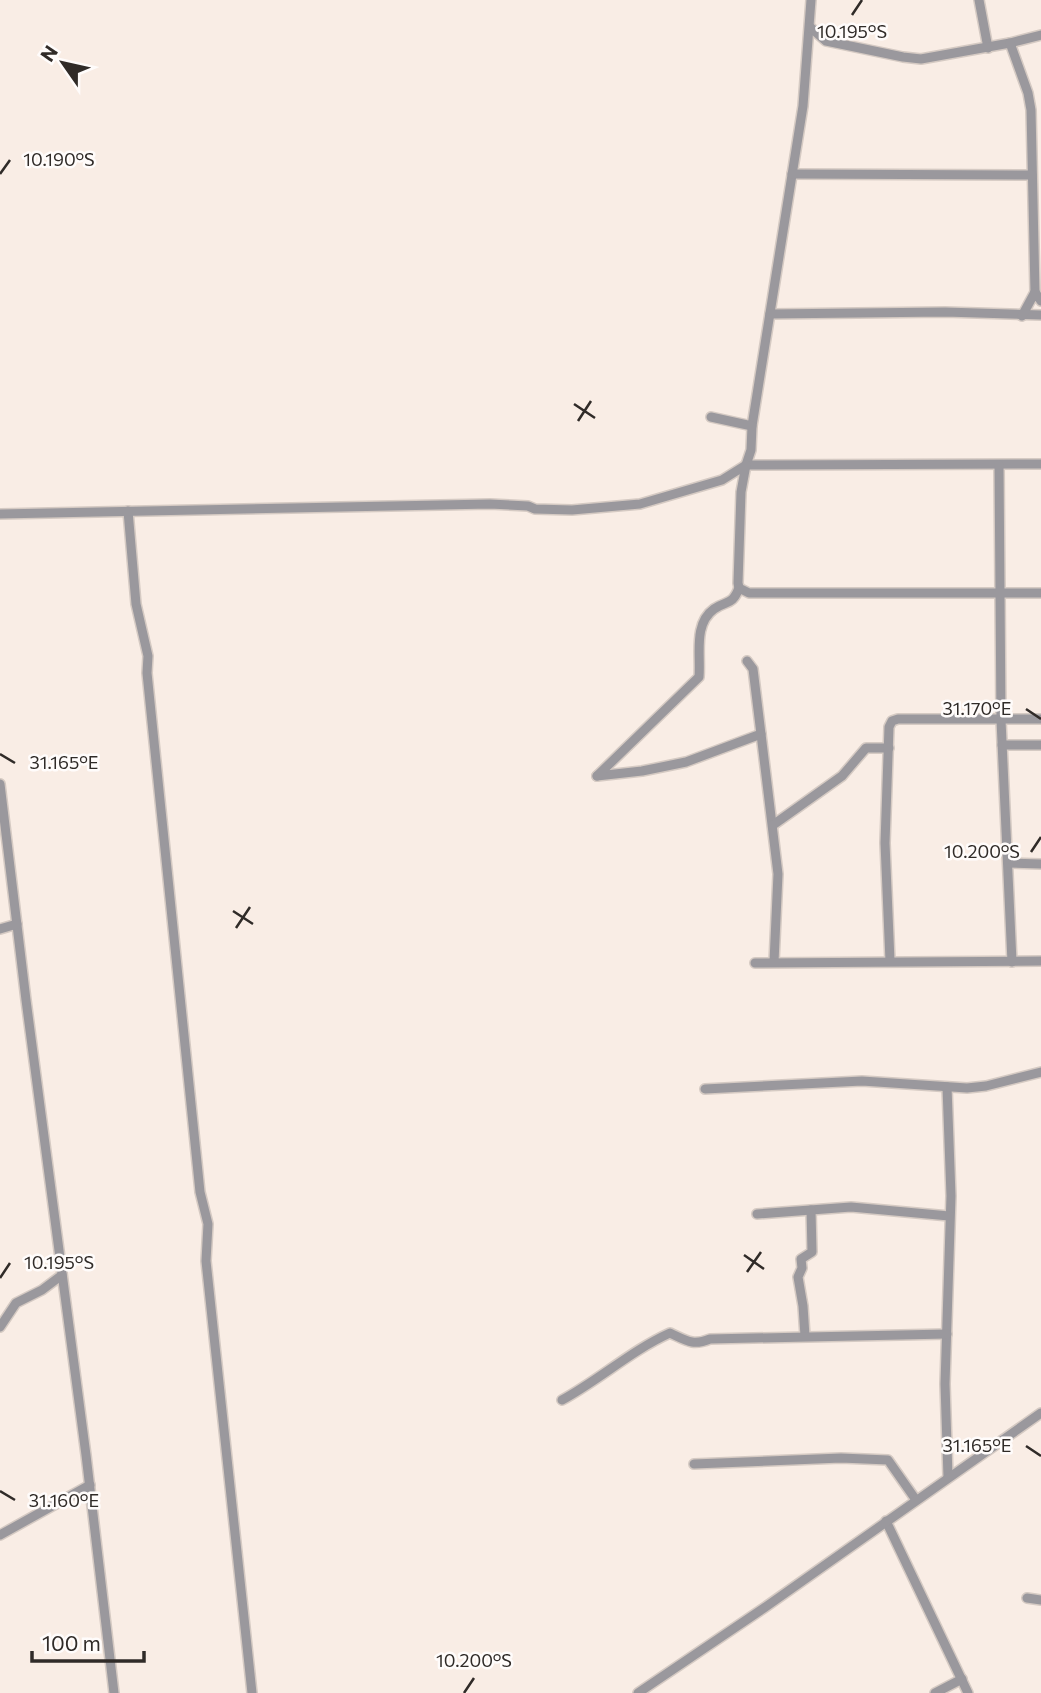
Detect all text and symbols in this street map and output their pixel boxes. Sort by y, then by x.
text: 10.195°S [817,20,887,42]
north arrow [28,28,98,98]
text: N [35,41,62,66]
text: 10.190°S [23,148,95,170]
text: 31.170°E [943,697,1011,719]
text: 31.165°E [30,751,98,773]
text: 10.200°S [944,840,1020,862]
text: 10.195°S [24,1251,94,1273]
text: 31.165°E [943,1434,1011,1456]
text: 31.160°E [29,1489,99,1511]
scale bar [32,1620,144,1664]
text: 100 m [42,1630,101,1655]
text: 10.200°S [436,1649,512,1671]

